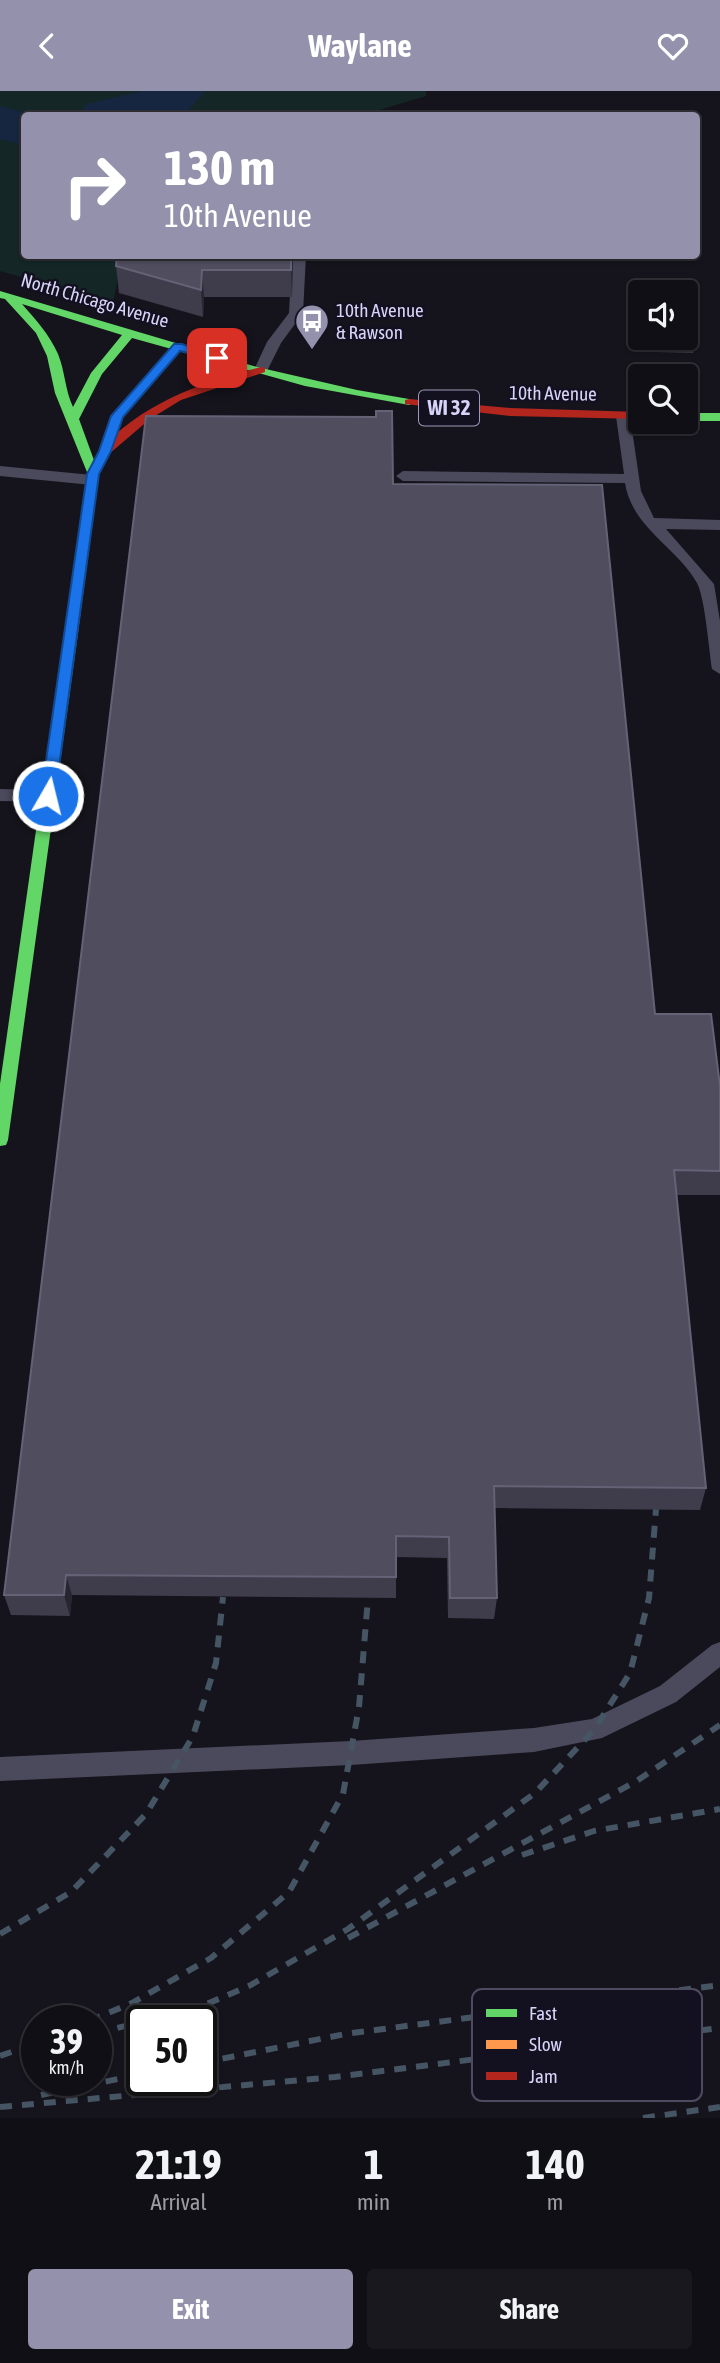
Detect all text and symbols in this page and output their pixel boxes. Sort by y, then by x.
icon: back [28,27,66,65]
text: Waylane [308,27,412,64]
icon: heart [654,27,692,65]
text: 130 m [164,139,275,195]
icon: right [49,140,140,231]
text: 10th Avenue [164,197,312,234]
street label: North Chicago Avenue [19,268,171,332]
map controls [628,280,698,434]
button: sound [628,280,698,350]
place label: 10th Avenue & Rawson [336,299,424,343]
bus stop icon: 10th Avenue & Rawson [293,302,331,351]
pin [187,328,247,388]
icon: arrive [198,339,236,377]
button: search [628,364,698,434]
street label: 10th Avenue [509,381,597,405]
road number: WI 32 [419,391,479,425]
position arrow [11,759,85,833]
legend [472,1989,702,2101]
text: Fast [529,2002,557,2024]
speed limit sign: 50 [126,2005,217,2096]
text: 39 [50,2021,83,2061]
text: Slow [529,2033,563,2055]
text: km/h [49,2057,84,2078]
text: Jam [529,2065,558,2087]
text: 21:19 [135,2140,222,2188]
text: 1 [364,2140,383,2188]
text: 140 [525,2140,585,2188]
text: Arrival [150,2189,207,2215]
text: min [357,2189,390,2215]
text: m [547,2189,563,2215]
button: Exit [28,2269,353,2349]
button: Share [367,2269,692,2349]

